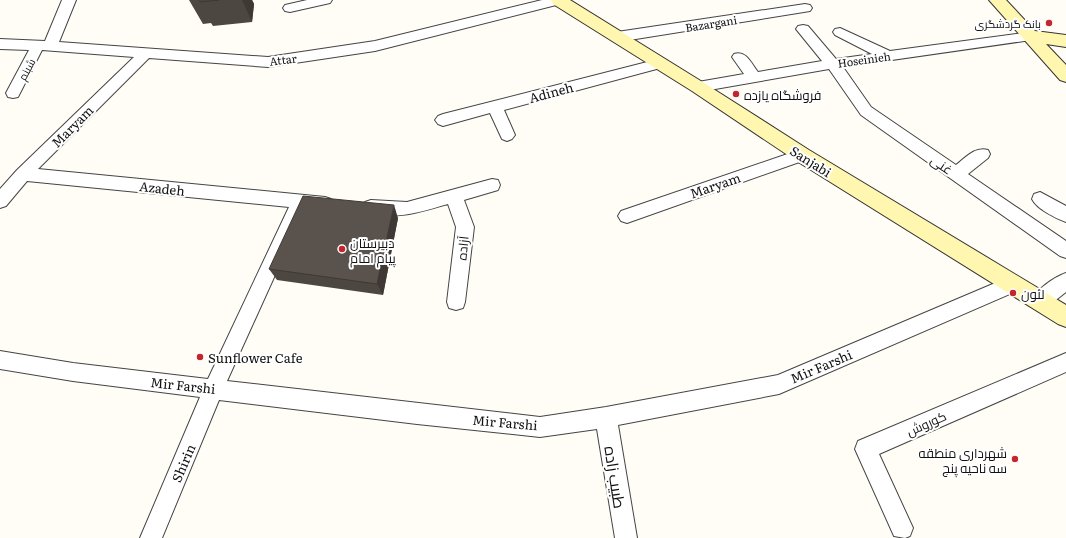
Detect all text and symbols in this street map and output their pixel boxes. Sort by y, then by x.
street label: Bazargani [684,11,738,35]
place label: بانک گردشگری [975,15,1041,31]
marker: بانک گردشگری [1044,18,1054,28]
street label: Hoseinieh [836,47,892,71]
street label: Attar [268,49,298,69]
street label: شبنم [14,55,39,83]
street label: Adineh [527,77,576,107]
place label: فروشگاه یازده [744,85,821,104]
marker: فروشگاه یازده [731,89,741,99]
street label: Maryam [47,100,98,151]
street label: Sanjabi [787,141,836,181]
street label: غنی [927,150,957,178]
street label: Maryam [687,167,743,203]
street label: Azadeh [138,176,186,200]
place label: دبیرستان پیام امام [350,233,396,268]
street label: آزاده [451,234,473,261]
marker: دبیرستان پیام امام [337,244,347,254]
place label: لئون [1021,284,1045,303]
marker: لئون [1008,288,1018,298]
street label: Mir Farshi [787,344,855,388]
place label: Sunflower Cafe [208,348,303,367]
marker: Sunflower Cafe [195,352,205,362]
street label: Mir Farshi [150,372,217,398]
street label: کوروش [903,406,949,440]
street label: Mir Farshi [472,410,539,434]
street label: Shirin [166,441,200,485]
place label: شهرداری منطقه سه ناحیه پنج [919,443,1007,478]
street label: طبیب زاده [599,444,633,510]
marker: شهرداری منطقه سه ناحیه پنج [1010,454,1020,464]

